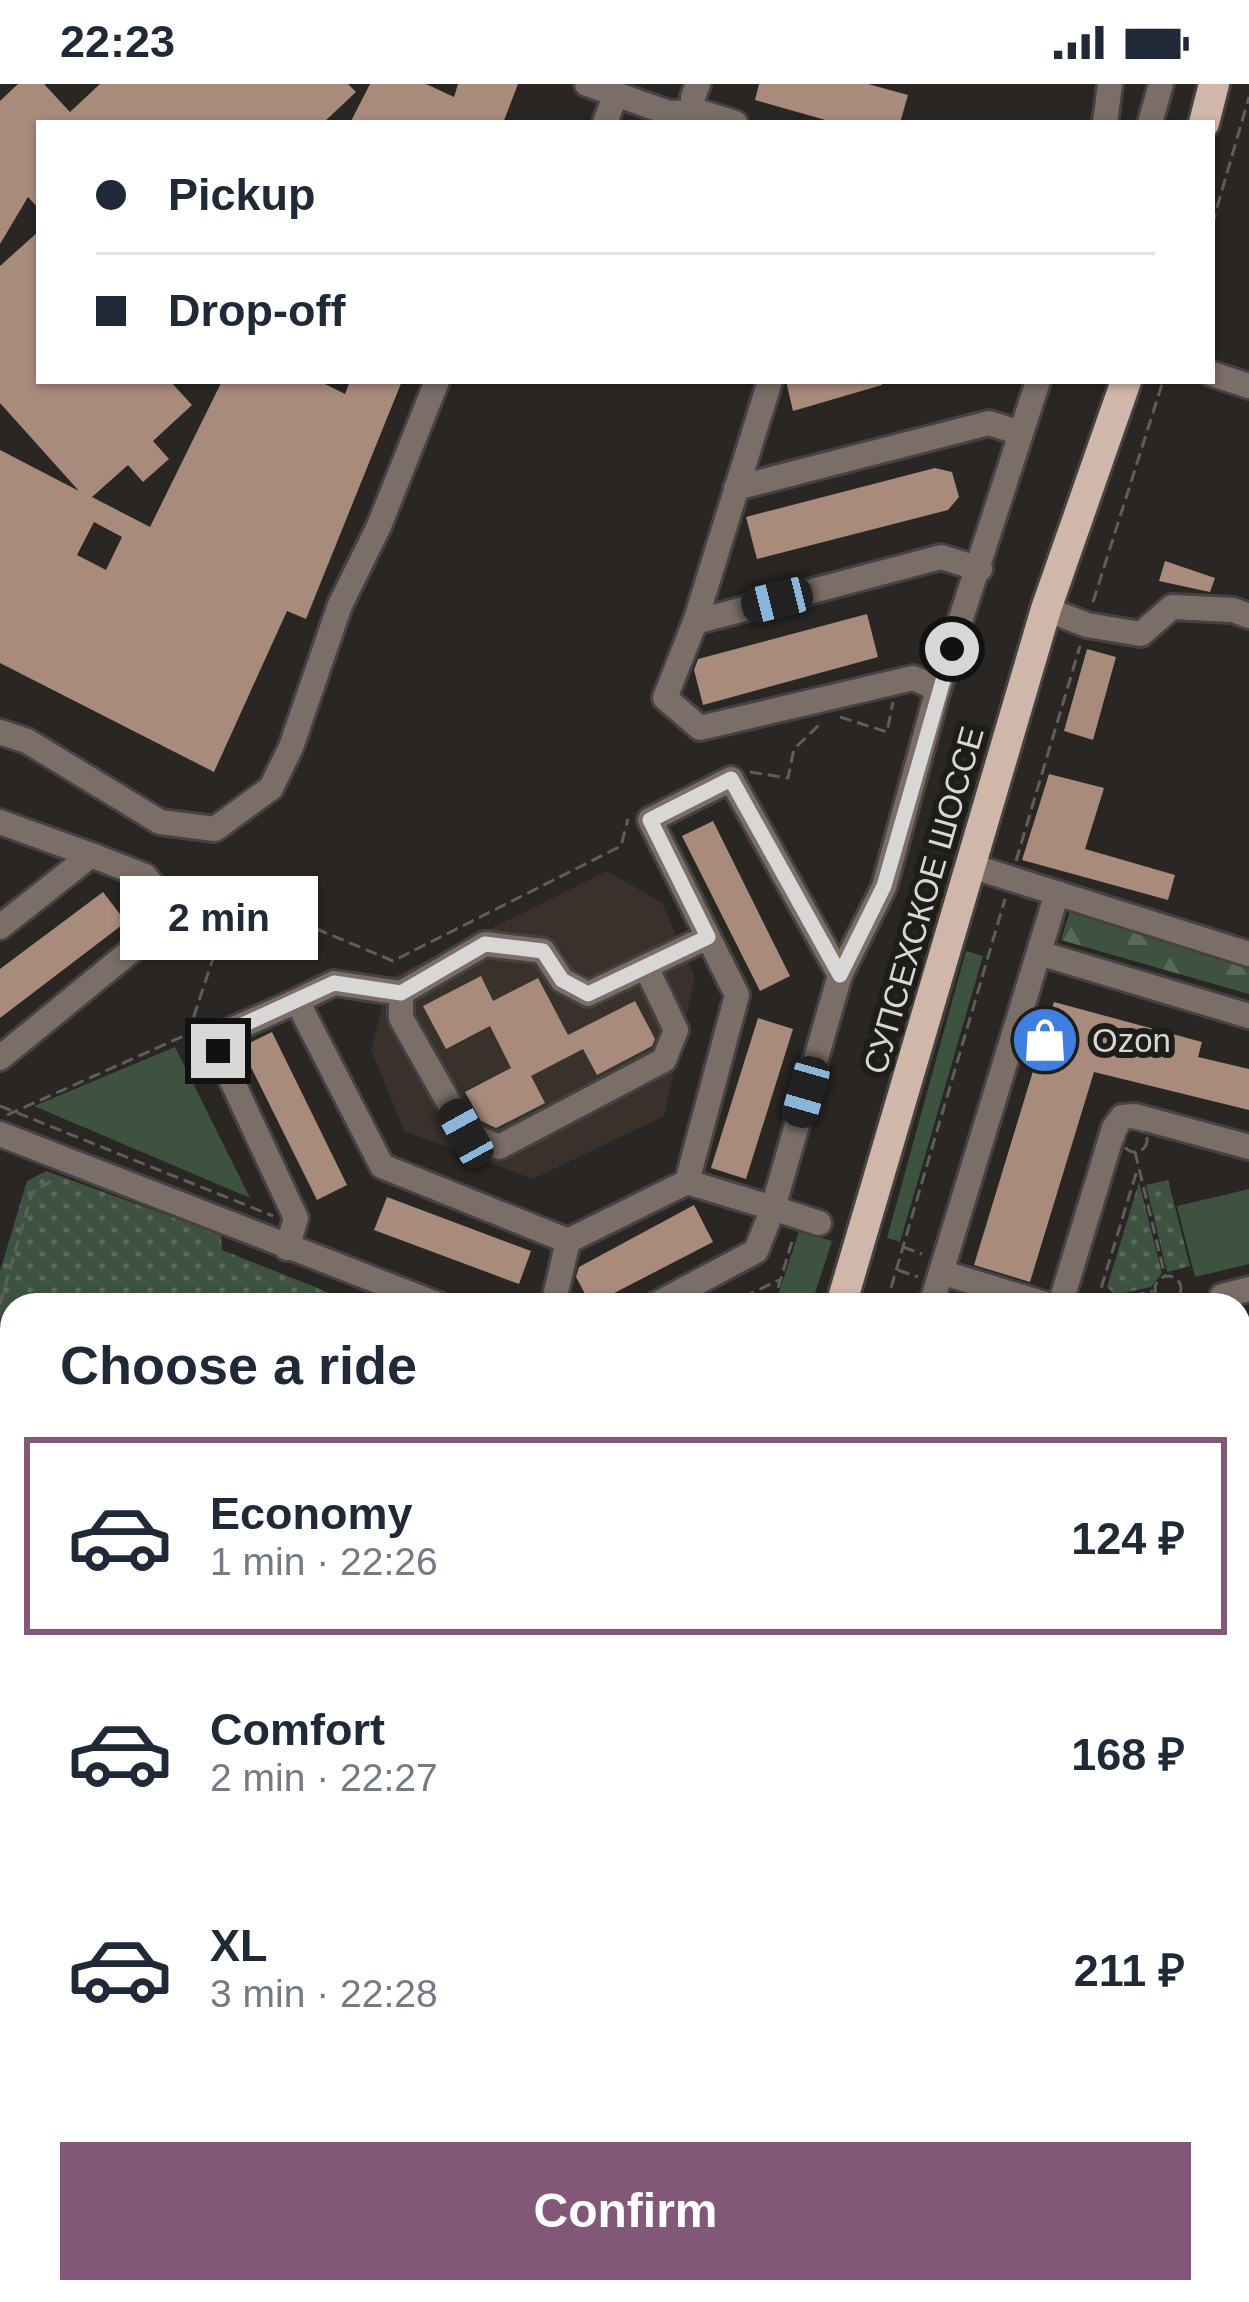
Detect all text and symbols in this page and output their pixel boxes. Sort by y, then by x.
text: 22:23 [60,16,175,67]
text: Pickup [168,169,316,220]
text: Drop-off [168,285,345,336]
car [738,574,816,626]
route start [925,622,979,676]
street label: СУПСЕХСКОЕ ШОССЕ [856,722,991,1078]
callout: 2 min [119,877,317,961]
text: 2 min [168,896,270,939]
shop icon: Ozon [1010,1005,1080,1075]
place label: Ozon [1092,1022,1171,1059]
route end [191,1024,245,1078]
car [779,1052,833,1132]
car [433,1093,499,1173]
text: Choose a ride [60,1335,417,1395]
icon: car [66,1482,174,1590]
text: Economy [210,1488,413,1539]
text: 124 ₽ [1071,1513,1185,1564]
text: 1 min · 22:26 [210,1540,438,1583]
icon: car [66,1698,174,1806]
text: Comfort [210,1704,385,1755]
text: 168 ₽ [1071,1729,1185,1780]
text: 2 min · 22:27 [210,1756,438,1799]
icon: car [66,1914,174,2022]
text: XL [210,1920,268,1971]
text: 211 ₽ [1074,1945,1185,1996]
text: 3 min · 22:28 [210,1972,438,2015]
button: Confirm [60,2142,1191,2280]

